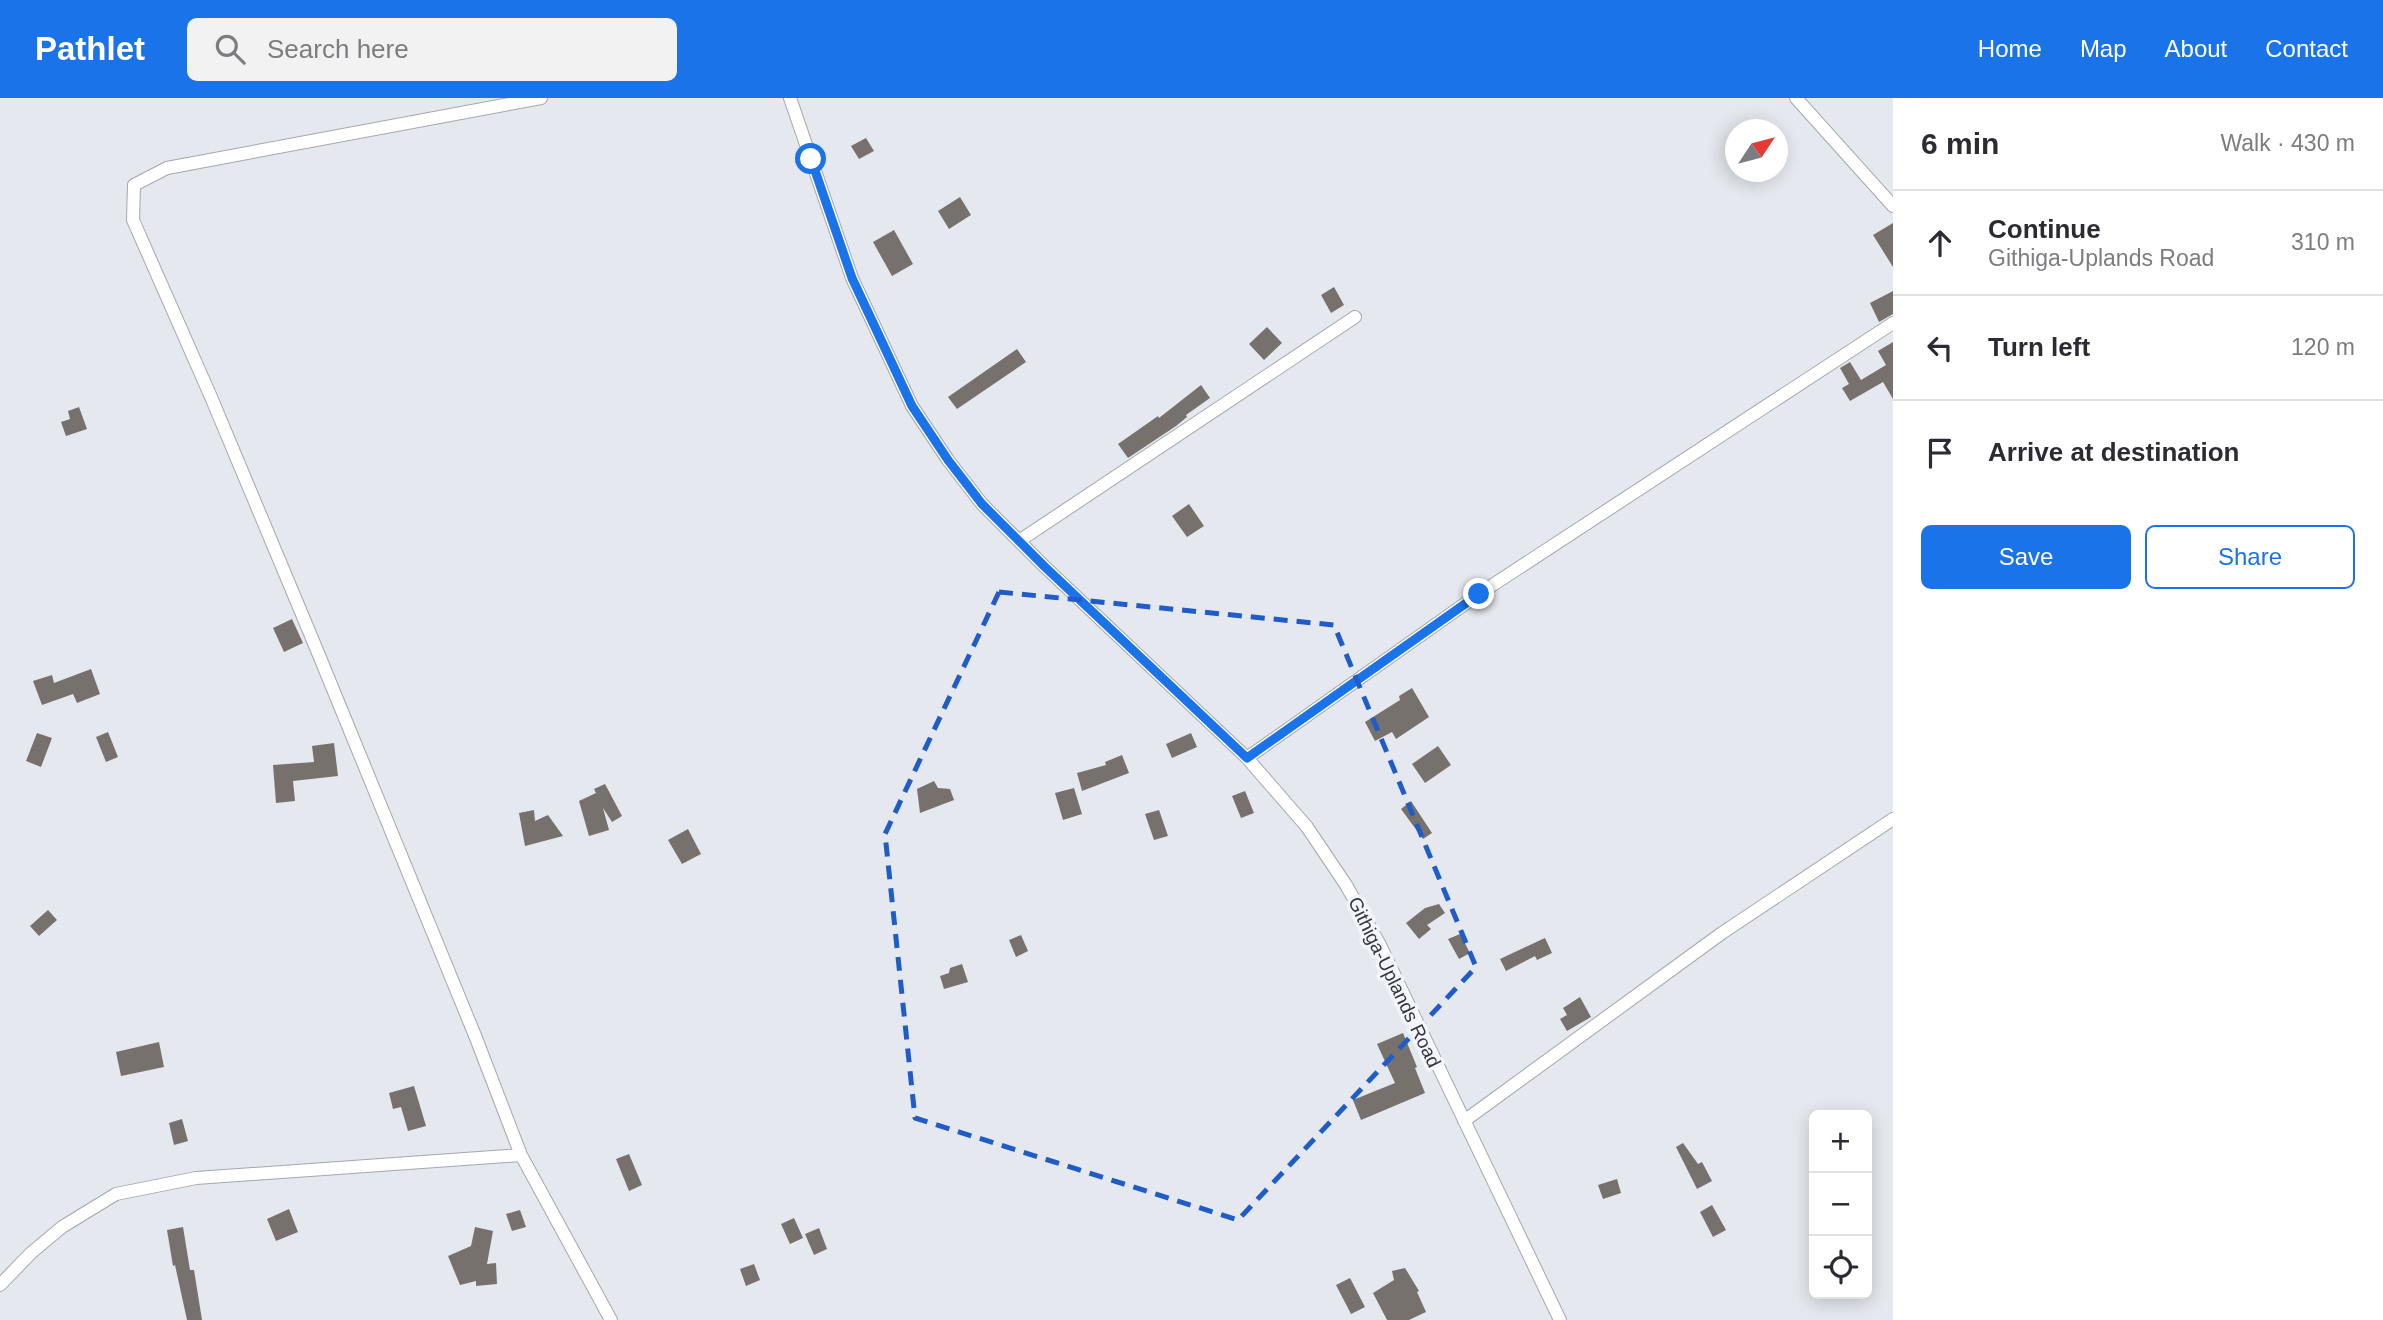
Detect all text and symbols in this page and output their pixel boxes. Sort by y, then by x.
search box [187,18,677,81]
text: Pathlet [35,30,145,67]
icon: search [211,30,249,68]
text: Search here [267,34,409,64]
text: Home [1978,35,2042,62]
text: Map [2080,35,2127,62]
text: About [2165,35,2227,62]
text: Contact [2265,35,2348,62]
north arrow [1725,119,1788,182]
text: 6 min [1921,127,1999,160]
text: Walk · 430 m [2220,130,2355,156]
route start [795,143,826,174]
text: Continue [1988,214,2101,244]
icon: ahead [1921,224,1959,262]
text: 310 m [2291,229,2355,255]
text: Githiga-Uplands Road [1988,245,2214,271]
icon: left [1921,329,1959,367]
text: Turn left [1988,332,2090,362]
text: 120 m [2291,334,2355,360]
icon: arrive [1921,434,1959,472]
text: Arrive at destination [1988,437,2239,467]
button: Save [1921,525,2131,589]
button: Share [2145,525,2355,589]
route end [1463,578,1494,609]
street label: Githiga-Uplands Road [1344,894,1445,1071]
map controls [1809,1110,1872,1299]
button: + [1809,1110,1872,1173]
button: − [1809,1173,1872,1236]
button: locate [1809,1236,1872,1299]

